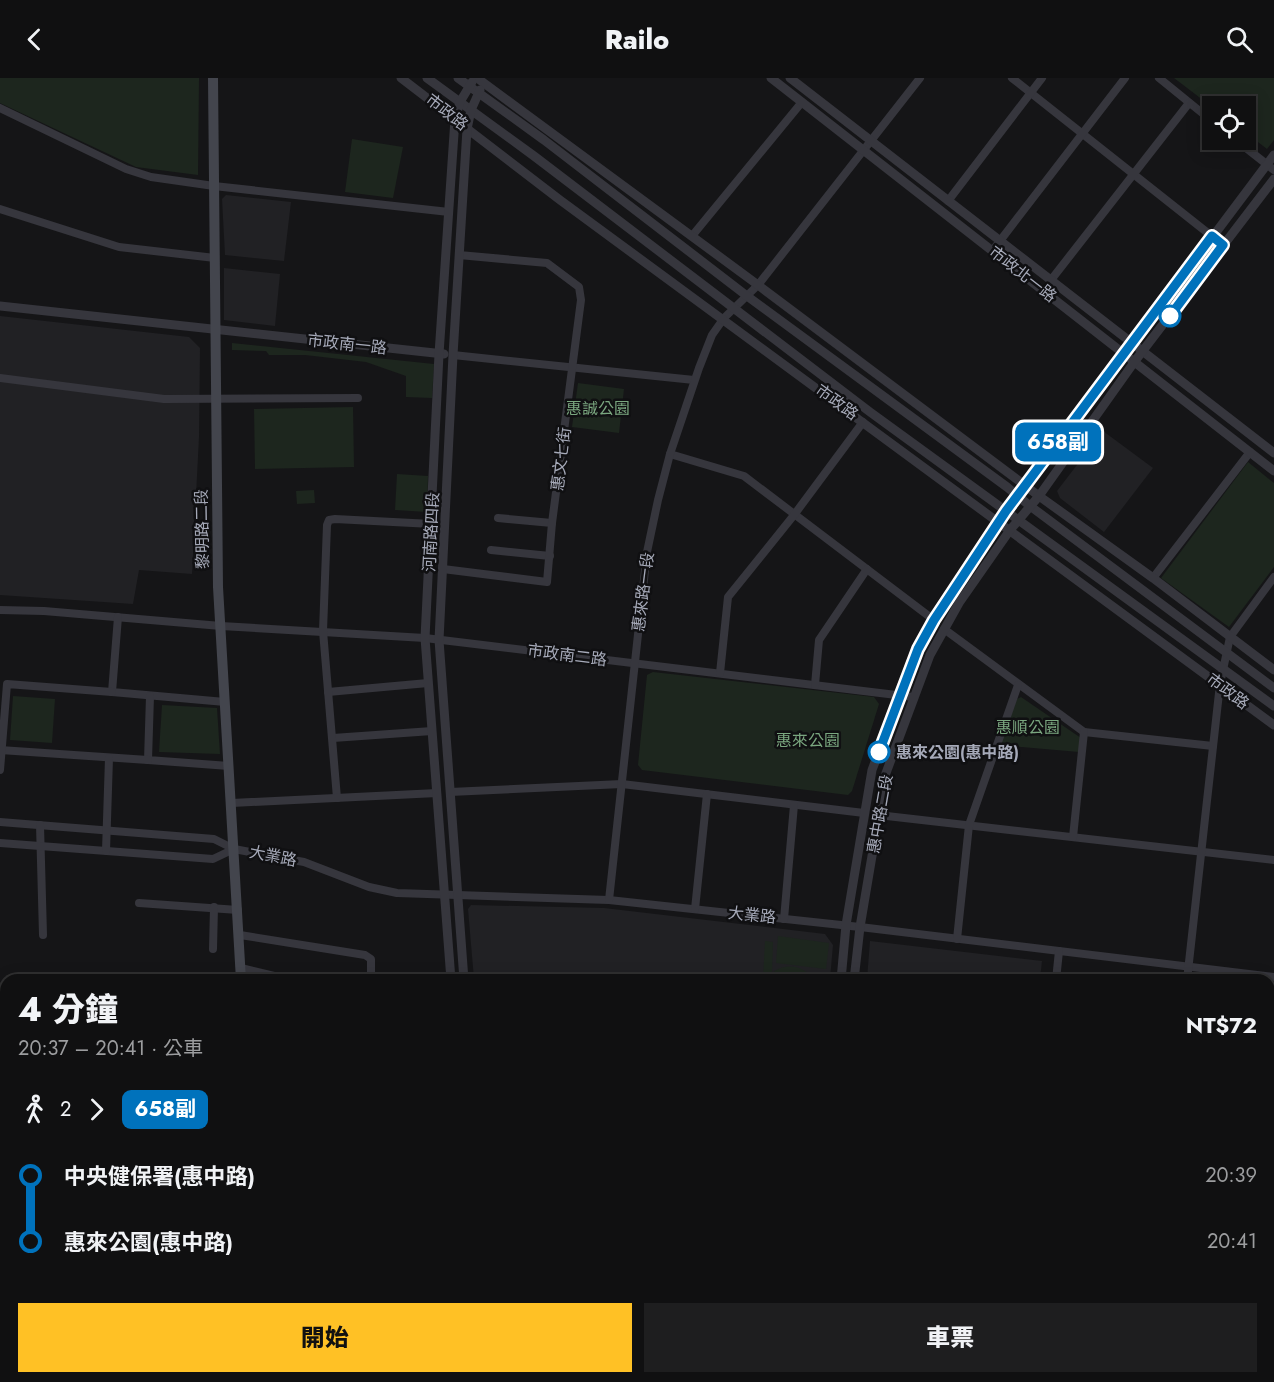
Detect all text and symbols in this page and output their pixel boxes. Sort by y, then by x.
text: Railo [605,20,669,59]
icon: back [18,23,51,56]
icon: search [1223,23,1256,56]
street label: 市政路 [421,88,473,136]
map controls [1202,96,1256,150]
button: locate [1202,96,1256,150]
street label: 市政北一路 [984,240,1062,308]
unlabelled marker [1159,305,1181,327]
street label: 市政南一路 [306,328,388,360]
street label: 市政路 [811,379,863,425]
park label: 惠誠公園 [566,397,630,420]
line badge: 658副 [1016,422,1100,462]
street label: 惠文七街 [546,426,576,492]
text: 658副 [1027,427,1089,457]
street label: 黎明路二段 [190,489,214,569]
street label: 河南路四段 [417,491,445,573]
street label: 惠來路一段 [627,551,659,633]
street label: 市政南二路 [526,639,608,671]
street label: 市政路 [1202,667,1254,715]
park label: 惠順公園 [996,716,1060,739]
park label: 惠來公園 [776,729,840,752]
marker: 惠來公園(惠中路) [868,741,890,763]
place label: 惠來公園(惠中路) [896,741,1019,764]
street label: 惠中路二段 [862,773,898,855]
street label: 大業路 [247,840,299,872]
street label: 大業路 [727,901,777,929]
text: 4 分鐘 [18,986,118,1033]
text: NT$72 [1186,1009,1257,1041]
text: 20:37 – 20:41 · 公車 [18,1034,203,1063]
icon: walk [18,1093,51,1126]
icon: forward [80,1093,113,1126]
text: 658副 [134,1094,196,1124]
text: 2 [60,1095,71,1124]
text: 中央健保署(惠中路) [64,1160,255,1192]
text: 20:39 [1205,1161,1257,1190]
text: 惠來公園(惠中路) [64,1226,233,1258]
text: 20:41 [1207,1227,1257,1256]
button: 開始 [18,1303,632,1372]
button: 車票 [644,1303,1257,1372]

